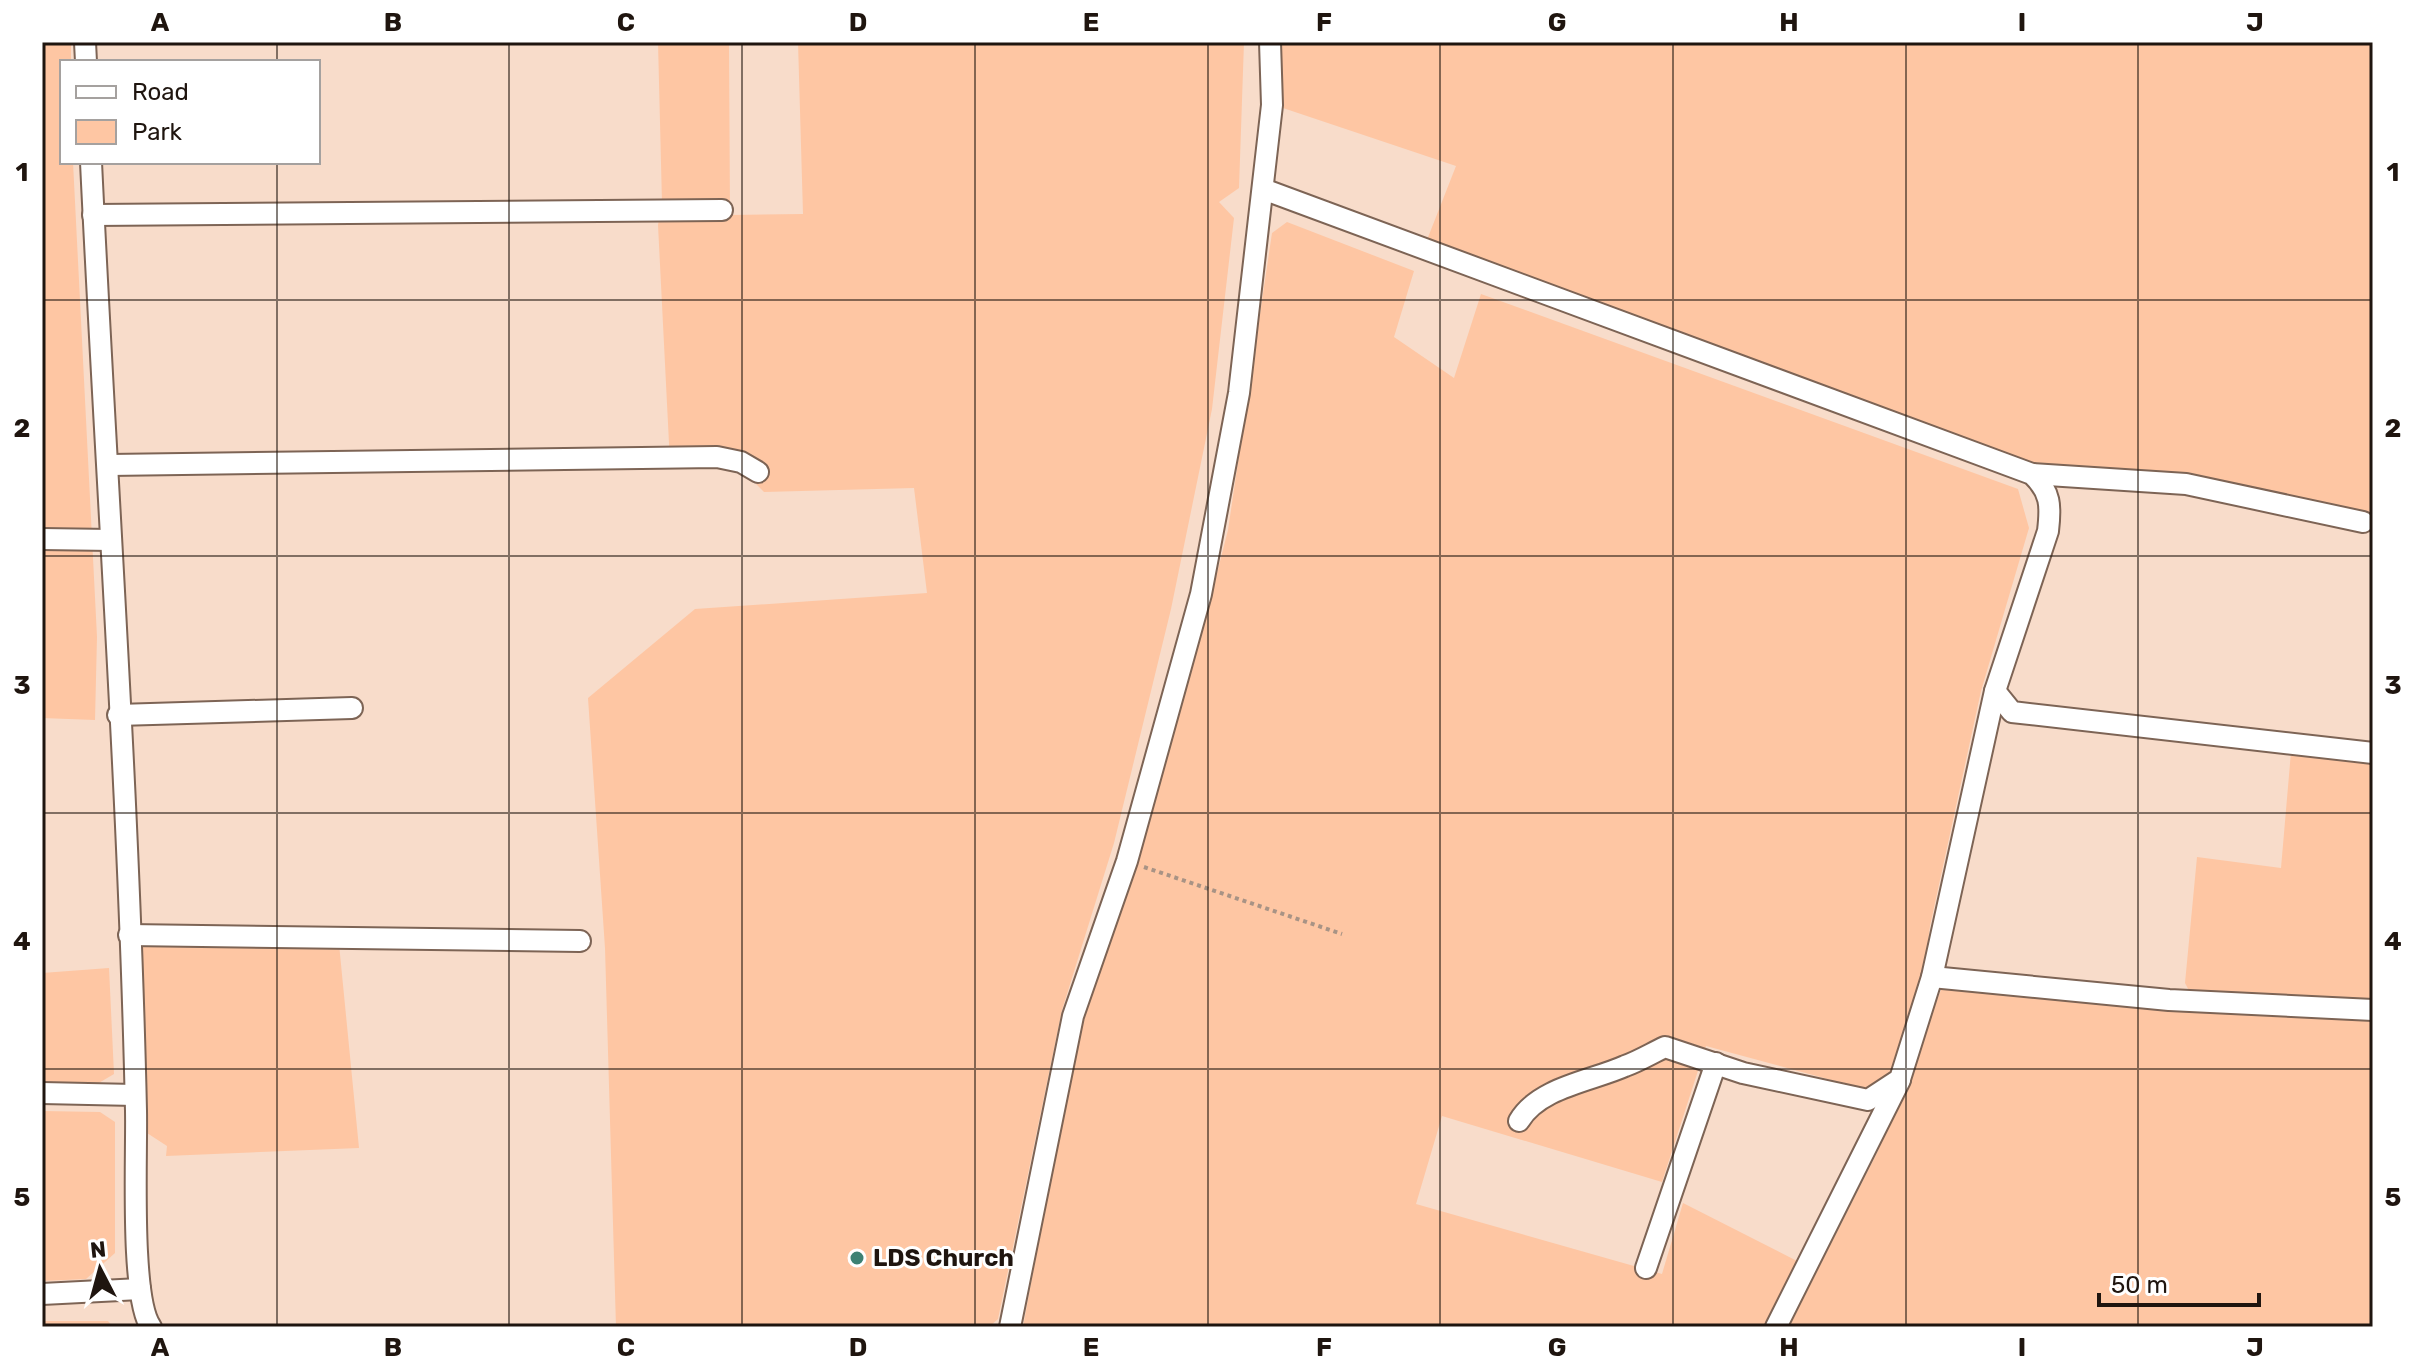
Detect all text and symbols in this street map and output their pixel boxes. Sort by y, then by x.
text: A [151,7,170,38]
text: B [384,7,402,38]
text: C [617,7,635,38]
text: D [849,7,867,38]
text: E [1083,7,1099,38]
text: F [1316,7,1332,38]
text: G [1548,7,1566,38]
text: H [1779,7,1799,38]
text: I [2018,7,2026,38]
text: J [2246,7,2264,38]
legend [60,60,320,164]
text: Road [132,78,189,106]
text: Park [132,118,183,146]
text: 1 [16,157,28,188]
text: 1 [2387,157,2399,188]
text: 2 [14,413,30,444]
text: 2 [2385,413,2401,444]
text: 3 [13,670,31,701]
text: 3 [2384,670,2402,701]
text: 4 [13,926,31,957]
text: 4 [2384,926,2402,957]
text: 5 [14,1182,30,1213]
text: 5 [2385,1182,2401,1213]
north arrow [60,1229,140,1309]
text: N [89,1235,107,1264]
place label: LDS Church [873,1244,1014,1272]
marker: LDS Church [848,1249,866,1267]
scale bar [2099,1257,2259,1307]
text: 50 m [2111,1271,2168,1299]
text: A [151,1332,170,1363]
text: B [384,1332,402,1363]
text: C [617,1332,635,1363]
text: D [849,1332,867,1363]
text: E [1083,1332,1099,1363]
text: F [1316,1332,1332,1363]
text: G [1548,1332,1566,1363]
text: H [1779,1332,1799,1363]
text: I [2018,1332,2026,1363]
text: J [2246,1332,2264,1363]

